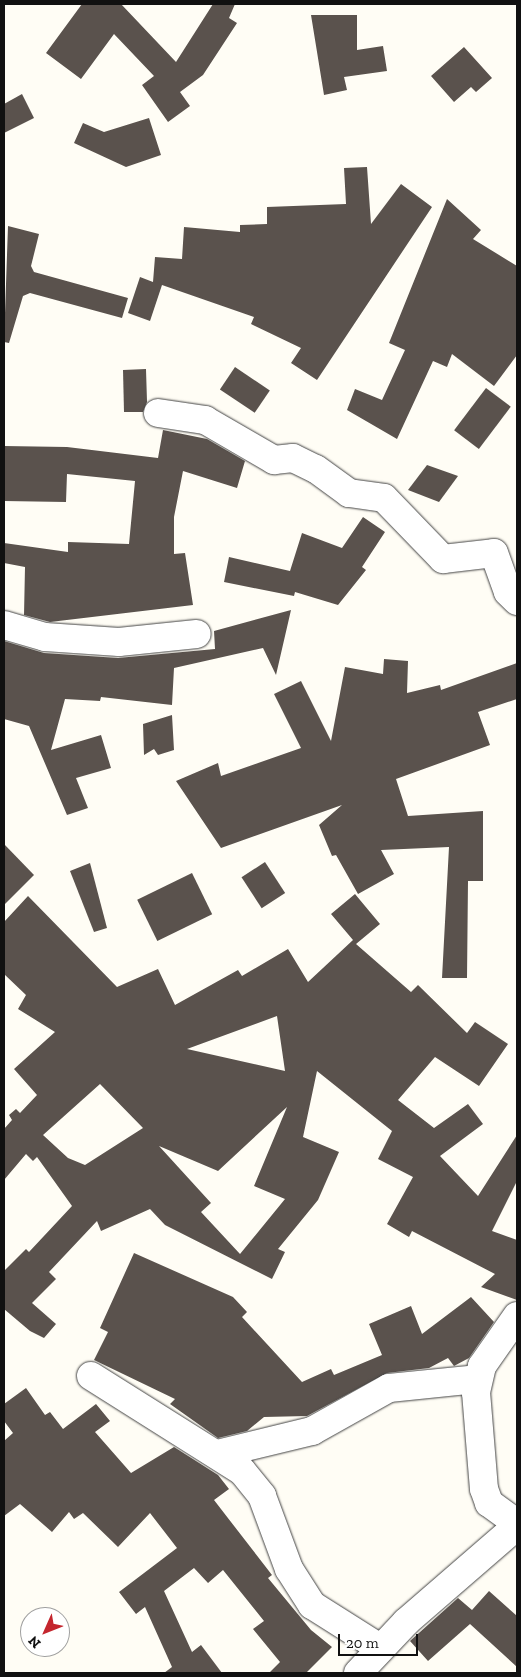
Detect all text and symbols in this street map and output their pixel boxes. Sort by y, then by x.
north arrow [20,1607,70,1657]
scale bar [341,1624,421,1656]
text: N [25,1632,44,1652]
text: 20 m [346,1634,379,1652]

